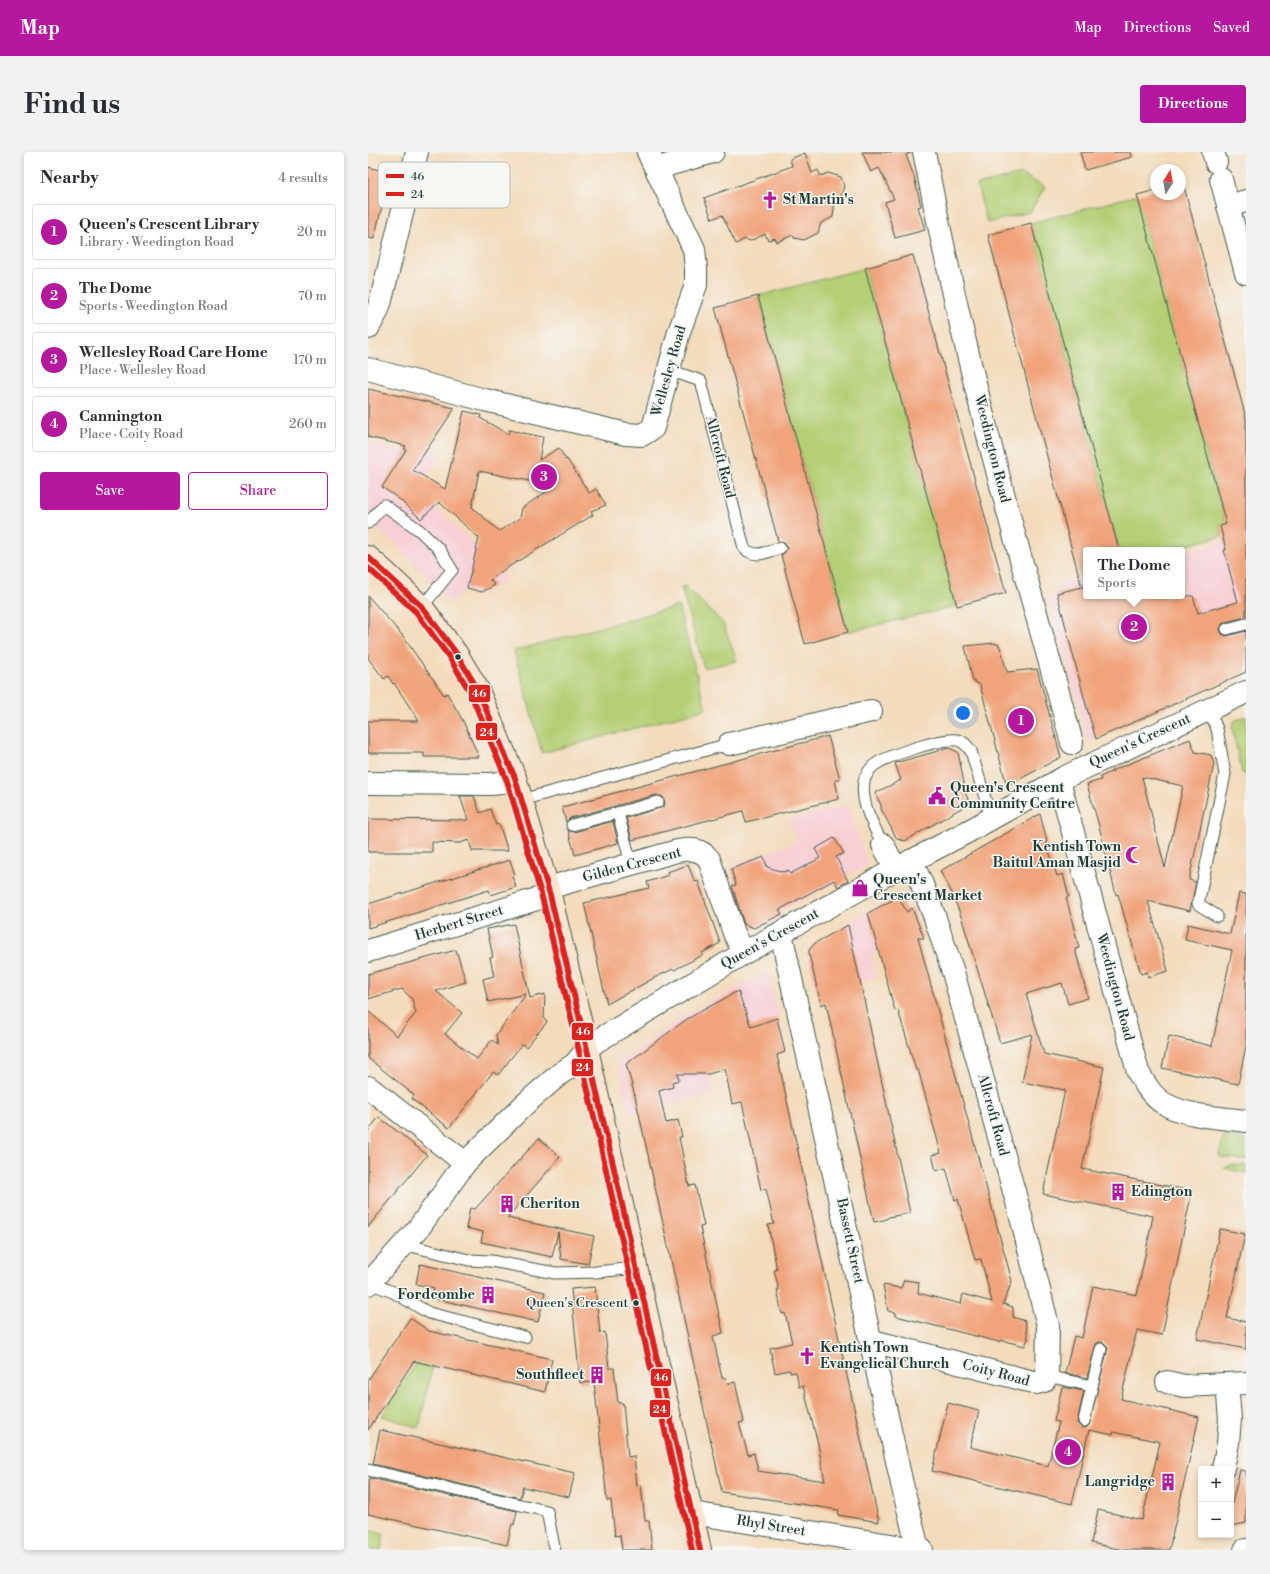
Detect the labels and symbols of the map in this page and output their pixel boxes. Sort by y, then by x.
legend [378,162,510,208]
north arrow [1150,164,1186,200]
text: 46 [411,170,425,184]
text: 24 [411,188,424,202]
church icon: St Martin's [760,190,780,210]
place label: St Martin's [783,191,854,209]
street label: Wellesley Road [647,323,691,419]
street label: Weedington Road [970,392,1014,505]
street label: Allcroft Road [701,413,739,500]
pin: 3 [531,462,557,492]
pin: 2 [1121,612,1147,642]
unlabelled marker [453,652,463,662]
line badge: 46 [468,684,491,703]
text: 46 [472,687,486,701]
your location [953,703,973,723]
pin: 1 [1008,706,1034,736]
street label: Queen's Crescent [1086,710,1194,772]
line badge: 24 [475,722,498,741]
text: 24 [480,726,494,740]
place label: Queen's Crescent Community Centre [950,779,1076,813]
public building icon: Queen's Crescent Community Centre [927,786,947,806]
place label: Kentish Town Baitul Aman Masjid [993,838,1121,872]
street label: Gilden Crescent [581,843,683,887]
mosque icon: Kentish Town Baitul Aman Masjid [1124,845,1144,865]
place label: Queen's Crescent Market [873,871,983,905]
shop icon: Queen's Crescent Market [850,878,870,898]
street label: Herbert Street [413,901,505,945]
street label: Queen's Crescent [718,905,822,973]
street label: Weedington Road [1092,930,1138,1043]
line badge: 46 [571,1022,594,1041]
text: 46 [576,1025,590,1039]
line badge: 24 [571,1058,594,1077]
text: 24 [576,1061,590,1075]
street label: Allcroft Road [973,1071,1013,1158]
building icon: Edington [1108,1182,1128,1202]
place label: Edington [1131,1183,1193,1201]
building icon: Cheriton [497,1194,517,1214]
place label: Cheriton [520,1195,580,1213]
street label: Bassett Street [832,1196,868,1285]
building icon: Fordcombe [478,1285,498,1305]
place label: Fordcombe [398,1286,475,1304]
place label: Queen's Crescent [526,1295,628,1311]
marker: Queen's Crescent [631,1298,641,1308]
place label: Kentish Town Evangelical Church [820,1339,949,1373]
church icon: Kentish Town Evangelical Church [797,1346,817,1366]
street label: Coity Road [960,1355,1032,1391]
building icon: Southfleet [587,1365,607,1385]
place label: Southfleet [516,1366,585,1384]
line badge: 46 [650,1368,672,1387]
text: 46 [654,1371,668,1385]
line badge: 24 [649,1399,671,1418]
text: 24 [653,1403,667,1417]
pin: 4 [1055,1437,1081,1467]
building icon: Langridge [1158,1472,1178,1492]
place label: Langridge [1085,1473,1155,1491]
street label: Rhyl Street [735,1512,807,1540]

